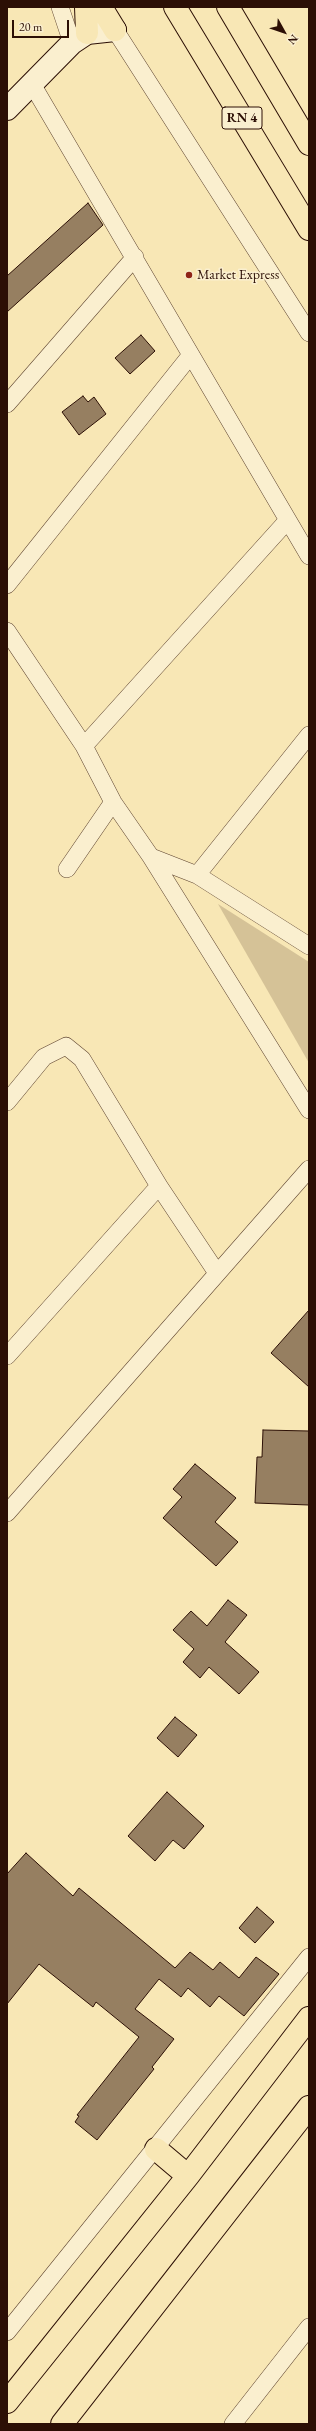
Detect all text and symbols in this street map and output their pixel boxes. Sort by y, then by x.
scale bar [14,12,71,38]
north arrow [264,12,304,52]
text: 20 m [19,19,42,35]
text: N [285,32,301,48]
road number: RN 4 [222,107,262,129]
place label: Market Express [197,267,279,283]
marker: Market Express [184,270,194,280]

